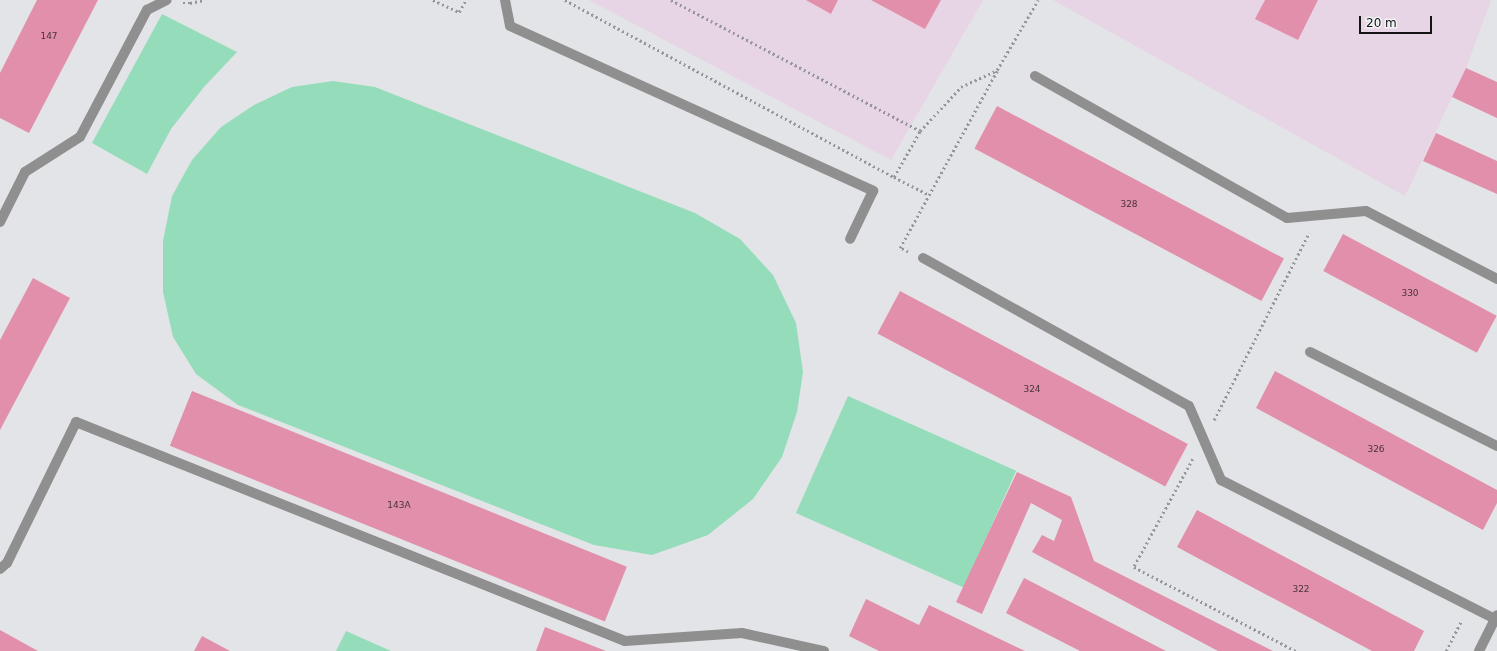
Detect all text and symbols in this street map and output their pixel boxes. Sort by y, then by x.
scale bar [1361,8,1434,34]
text: 20 m [1366,16,1397,30]
house number: 147 [40,31,58,41]
house number: 328 [1120,199,1138,209]
house number: 330 [1401,288,1419,298]
house number: 324 [1023,384,1041,394]
house number: 326 [1367,444,1385,454]
house number: 143А [387,500,411,510]
house number: 322 [1292,584,1310,594]

